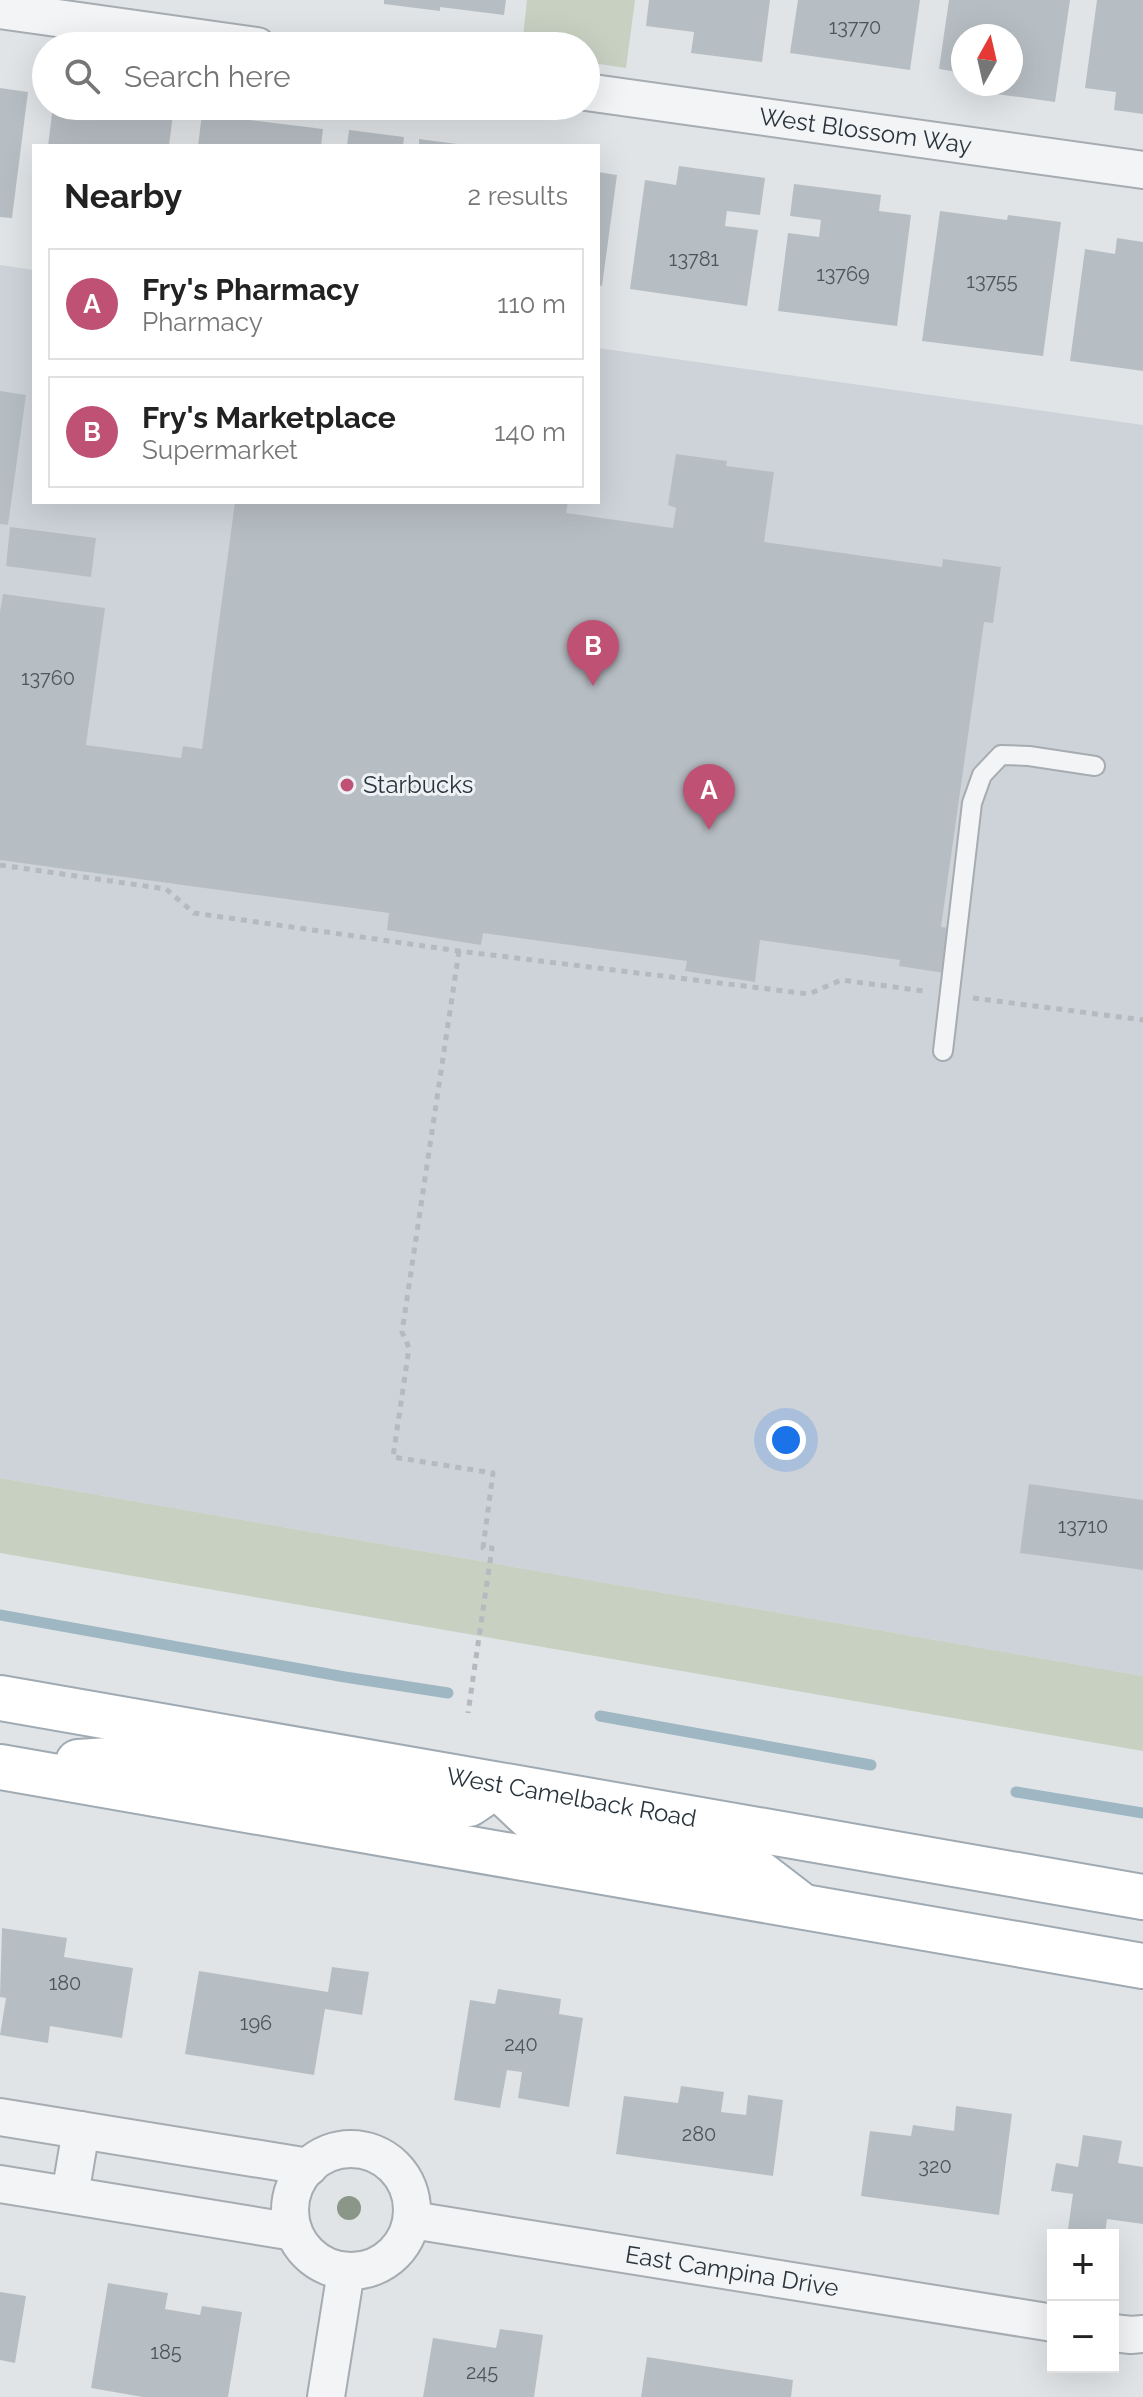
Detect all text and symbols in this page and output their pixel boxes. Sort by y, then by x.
house number: 13770 [829,15,881,39]
north arrow [951,24,1023,96]
search box [32,32,600,120]
icon: search [60,54,104,98]
text: Search here [124,59,291,94]
street label: West Blossom Way [757,101,974,160]
text: Nearby [64,176,182,216]
text: 2 results [468,181,568,211]
house number: 13781 [669,247,720,271]
house number: 13769 [816,262,870,286]
house number: 13755 [966,269,1018,293]
text: Fry's Pharmacy [142,272,359,307]
text: A [83,289,101,319]
text: 110 m [497,289,566,319]
text: Pharmacy [142,307,263,337]
text: Fry's Marketplace [142,400,396,435]
text: B [83,417,101,447]
text: 140 m [494,417,566,447]
text: Supermarket [142,435,298,465]
pin: B [567,620,619,686]
house number: 13760 [21,666,75,690]
pin: A [683,764,735,830]
place label: Starbucks [363,770,473,799]
marker: Starbucks [338,776,356,794]
your location [766,1420,806,1460]
house number: 13710 [1058,1514,1108,1538]
street label: West Camelback Road [444,1761,699,1833]
house number: 180 [49,1971,81,1995]
house number: 196 [240,2011,272,2035]
house number: 240 [504,2032,538,2056]
house number: 280 [682,2122,716,2146]
house number: 320 [918,2154,952,2178]
map controls [1047,2229,1119,2373]
button: + [1047,2229,1119,2301]
street label: East Campina Drive [623,2239,841,2302]
button: − [1047,2301,1119,2373]
house number: 185 [150,2340,182,2364]
house number: 245 [466,2360,498,2384]

